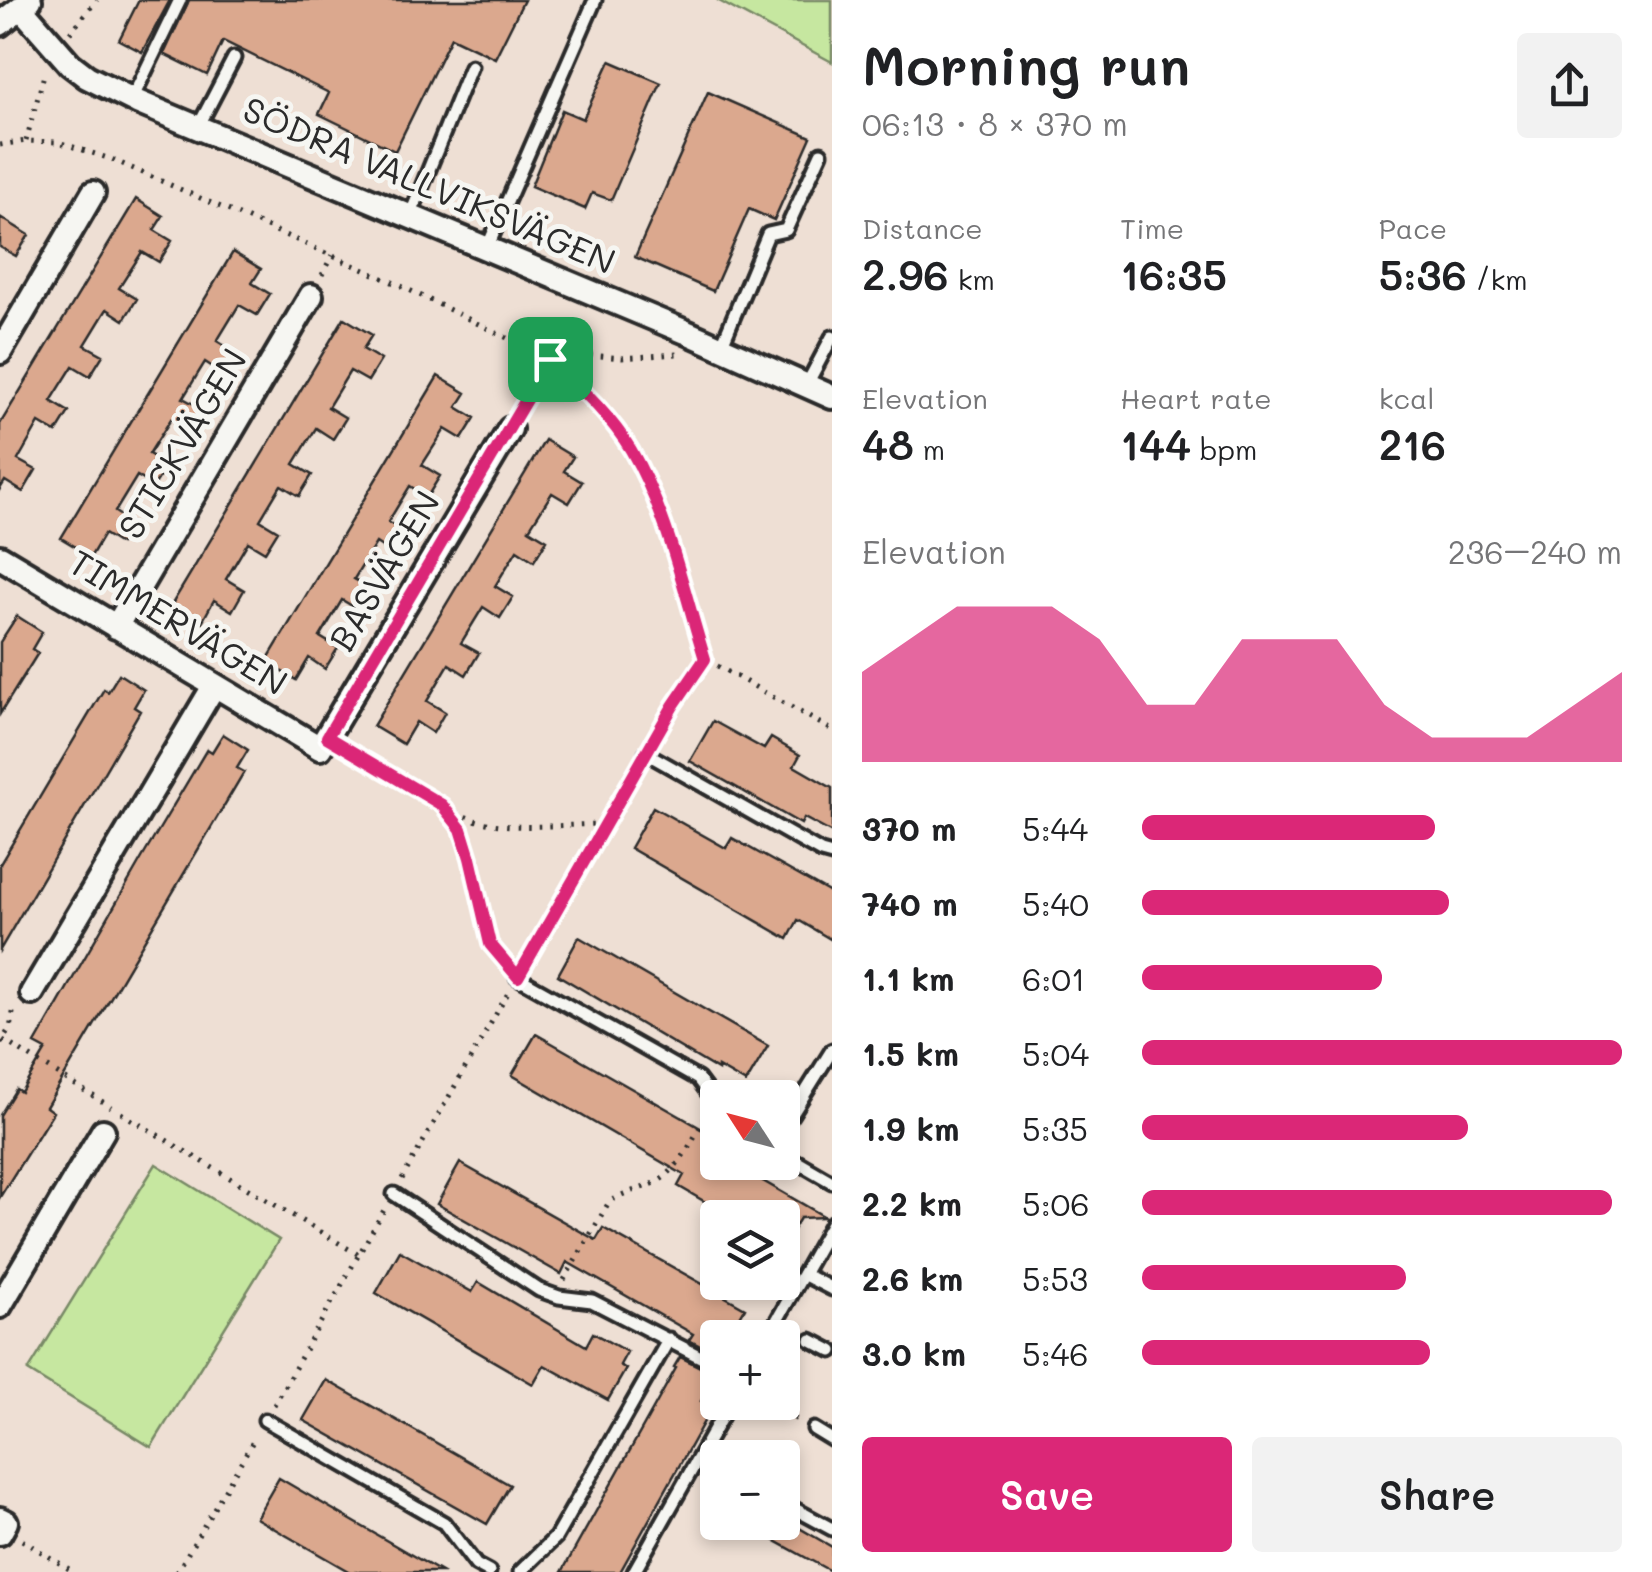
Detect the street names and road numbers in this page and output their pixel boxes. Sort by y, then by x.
street label: SÖDRA VALLVIKSVÄGEN [237,85,623,283]
street label: STICKVÄGEN [106,339,256,547]
street label: BASVÄGEN [317,481,449,659]
street label: TIMMERVÄGEN [62,538,296,704]

